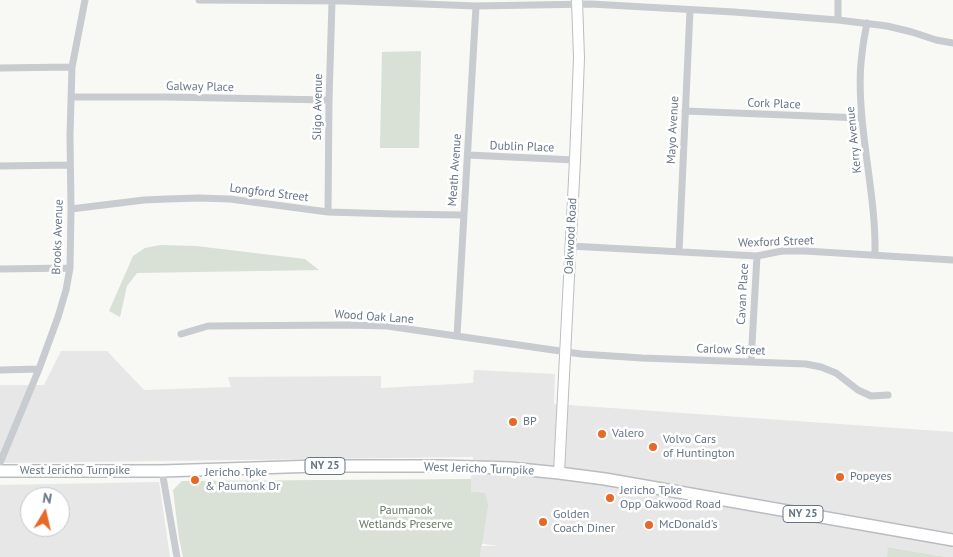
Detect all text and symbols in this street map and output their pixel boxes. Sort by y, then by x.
street label: Sligo Avenue [310,74,326,140]
street label: Galway Place [166,79,234,95]
street label: Mayo Avenue [664,96,682,164]
street label: Cork Place [747,96,801,112]
street label: Kerry Avenue [843,106,865,174]
street label: Meath Avenue [445,133,465,207]
street label: Dublin Place [489,139,555,155]
street label: Longford Street [229,181,309,205]
street label: Oakwood Road [562,197,580,275]
street label: Brooks Avenue [49,199,67,275]
street label: Wexford Street [738,233,814,251]
street label: Cavan Place [734,263,752,325]
street label: Wood Oak Lane [334,307,414,327]
street label: Carlow Street [696,342,766,358]
place label: BP [523,415,537,429]
marker: BP [507,416,519,428]
place label: Valero [612,427,644,441]
marker: Valero [596,428,608,440]
place label: Volvo Cars of Huntington [663,433,735,461]
marker: Volvo Cars of Huntington [647,441,659,453]
road number: NY 25 [305,458,345,474]
street label: West Jericho Turnpike [424,460,534,478]
street label: West Jericho Turnpike [20,464,130,478]
place label: Jericho Tpke & Paumonk Dr [205,466,280,494]
place label: Popeyes [850,470,892,484]
marker: Popeyes [834,471,846,483]
marker: Jericho Tpke & Paumonk Dr [189,474,201,486]
place label: Jericho Tpke Opp Oakwood Road [620,484,721,512]
north arrow [20,487,70,537]
text: N [41,489,53,508]
marker: Jericho Tpke Opp Oakwood Road [604,492,616,504]
park label: Paumanok Wetlands Preserve [359,504,453,532]
road number: NY 25 [783,506,823,522]
place label: Golden Coach Diner [553,508,615,536]
marker: Golden Coach Diner [537,516,549,528]
place label: McDonald's [659,518,718,532]
marker: McDonald's [643,519,655,531]

